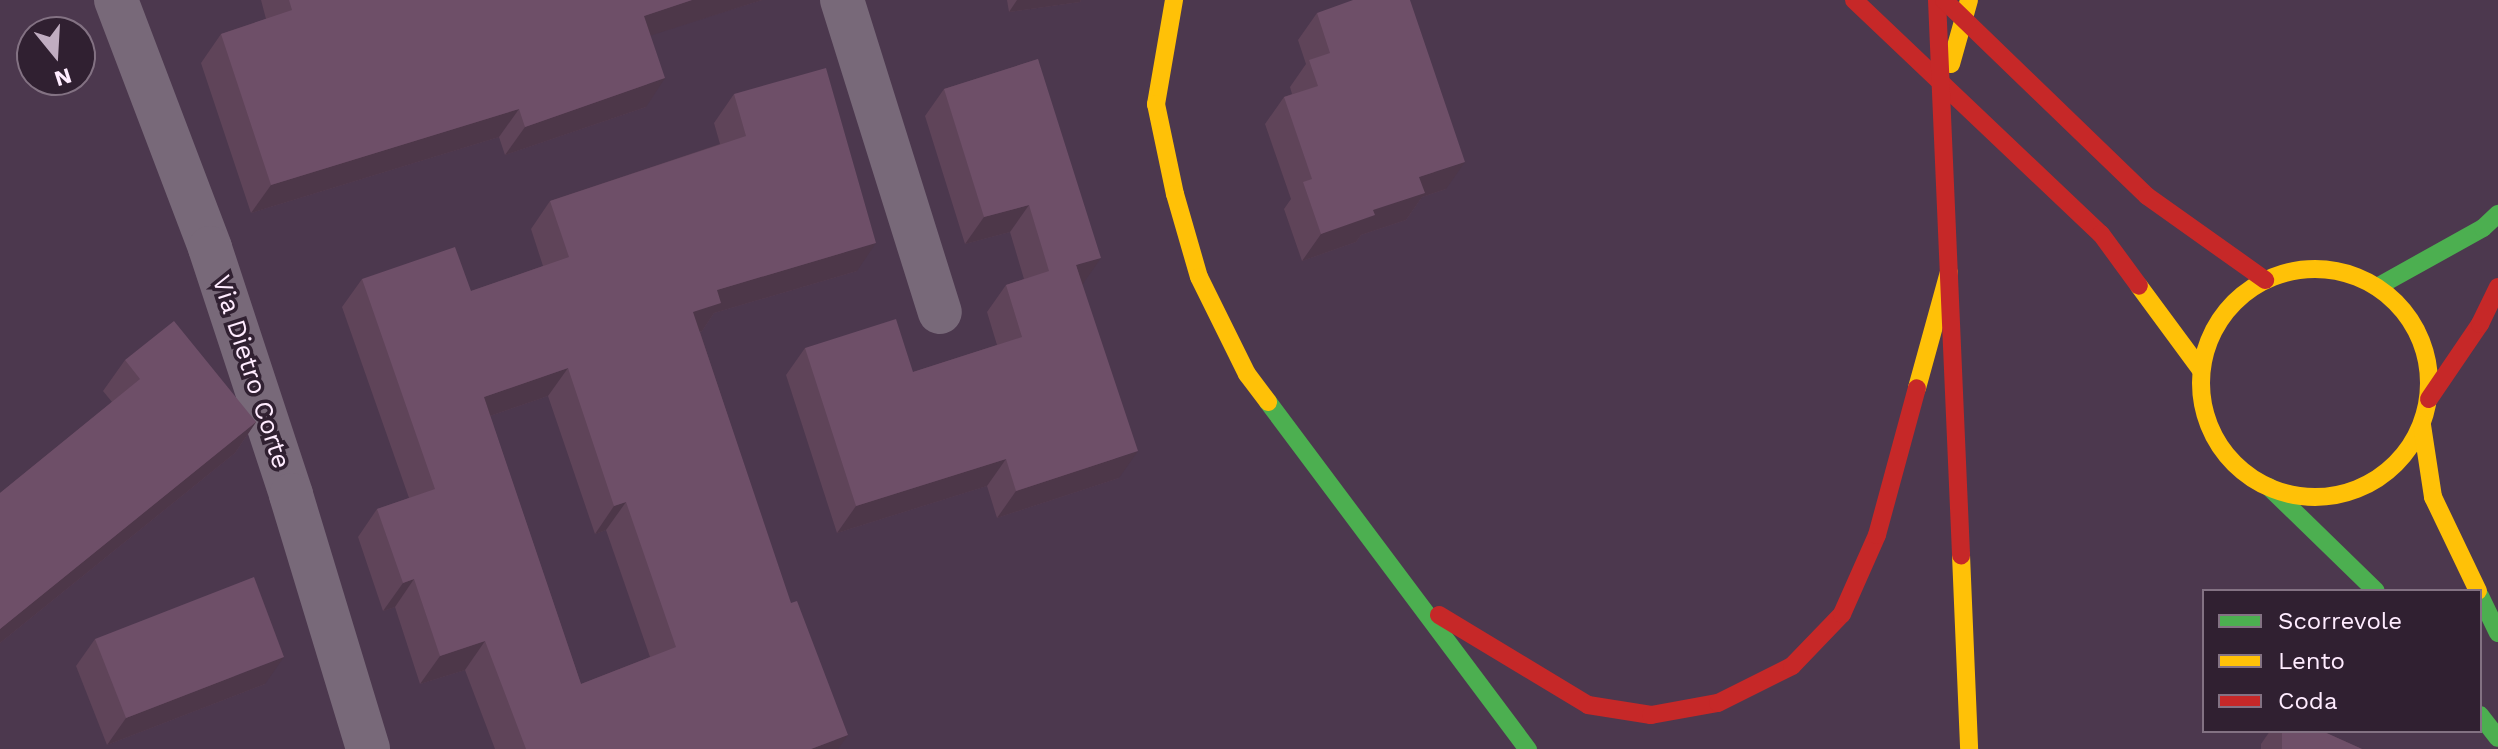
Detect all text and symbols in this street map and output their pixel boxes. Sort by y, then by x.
north arrow [16,16,96,96]
text: N [51,63,75,92]
street label: Via Dietro Corte [205,271,297,473]
legend [2202,589,2482,733]
text: Scorrevole [2278,607,2402,635]
text: Lento [2278,647,2345,675]
text: Coda [2278,687,2338,715]

